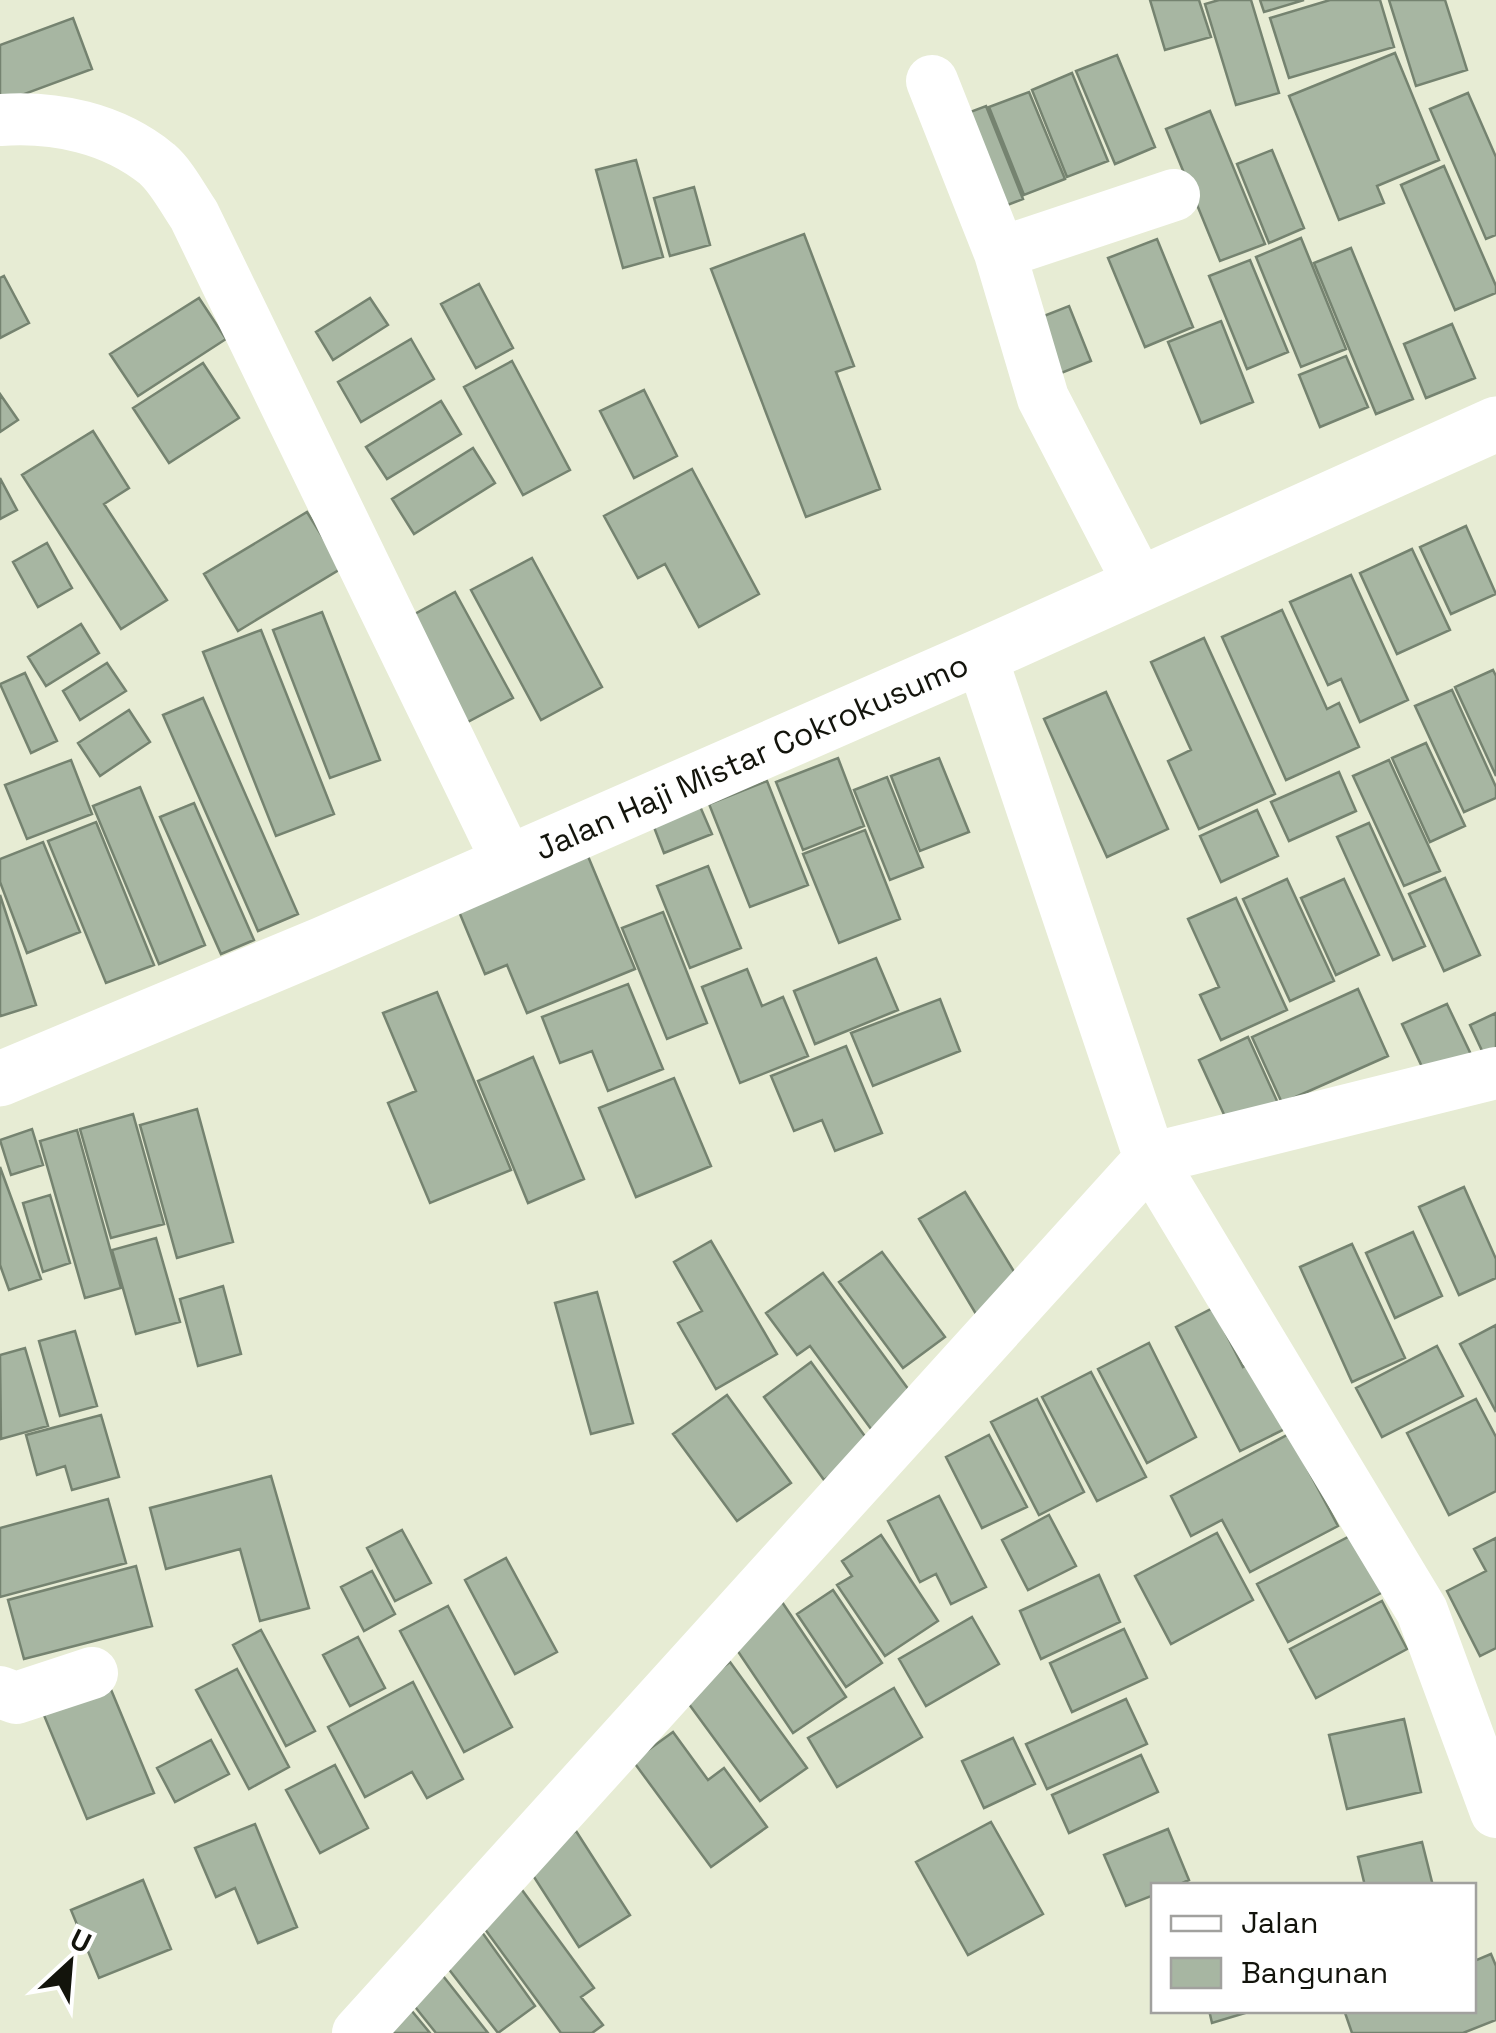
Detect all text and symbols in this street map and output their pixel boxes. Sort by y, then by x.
street label: Jalan Haji Mistar Cokrokusumo [529,644,974,869]
legend [1151,1883,1476,2013]
text: Jalan [1241,1903,1318,1942]
north arrow [20,1913,120,2013]
text: U [65,1920,97,1961]
text: Bangunan [1241,1953,1388,1992]

